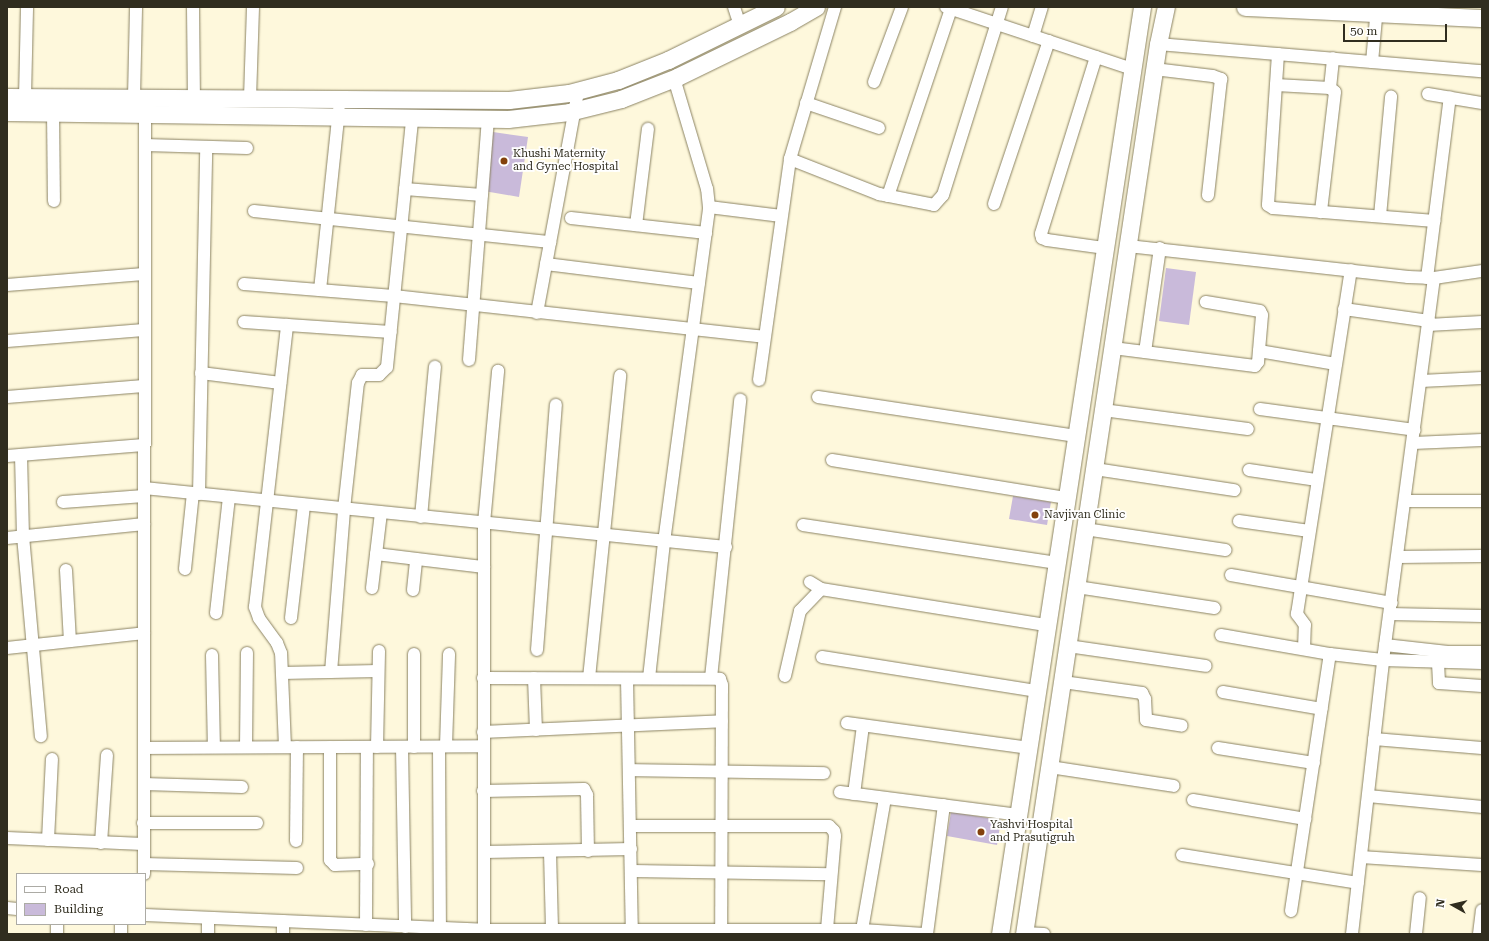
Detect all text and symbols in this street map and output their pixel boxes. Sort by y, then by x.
scale bar [1345,16,1449,42]
text: 50 m [1350,24,1377,38]
place label: Khushi Maternity and Gynec Hospital [513,148,618,174]
marker: Khushi Maternity and Gynec Hospital [498,155,510,167]
place label: Navjivan Clinic [1044,508,1125,522]
marker: Navjivan Clinic [1029,509,1041,521]
place label: Yashvi Hospital and Prasutigruh [990,819,1075,845]
marker: Yashvi Hospital and Prasutigruh [975,826,987,838]
legend [16,873,146,925]
text: Road [54,882,83,896]
north arrow [1433,885,1473,925]
text: N [1434,898,1448,908]
text: Building [54,902,103,916]

